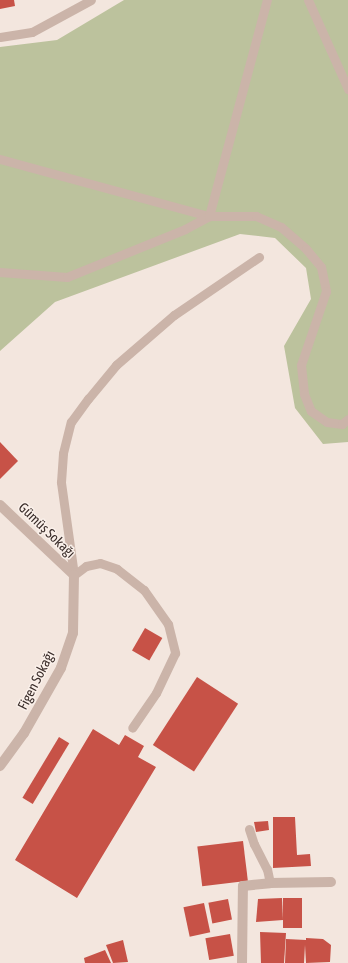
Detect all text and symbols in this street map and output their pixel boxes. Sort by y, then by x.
street label: Gümüş Sokağı [15,499,79,561]
street label: Figen Sokağı [14,648,58,712]

